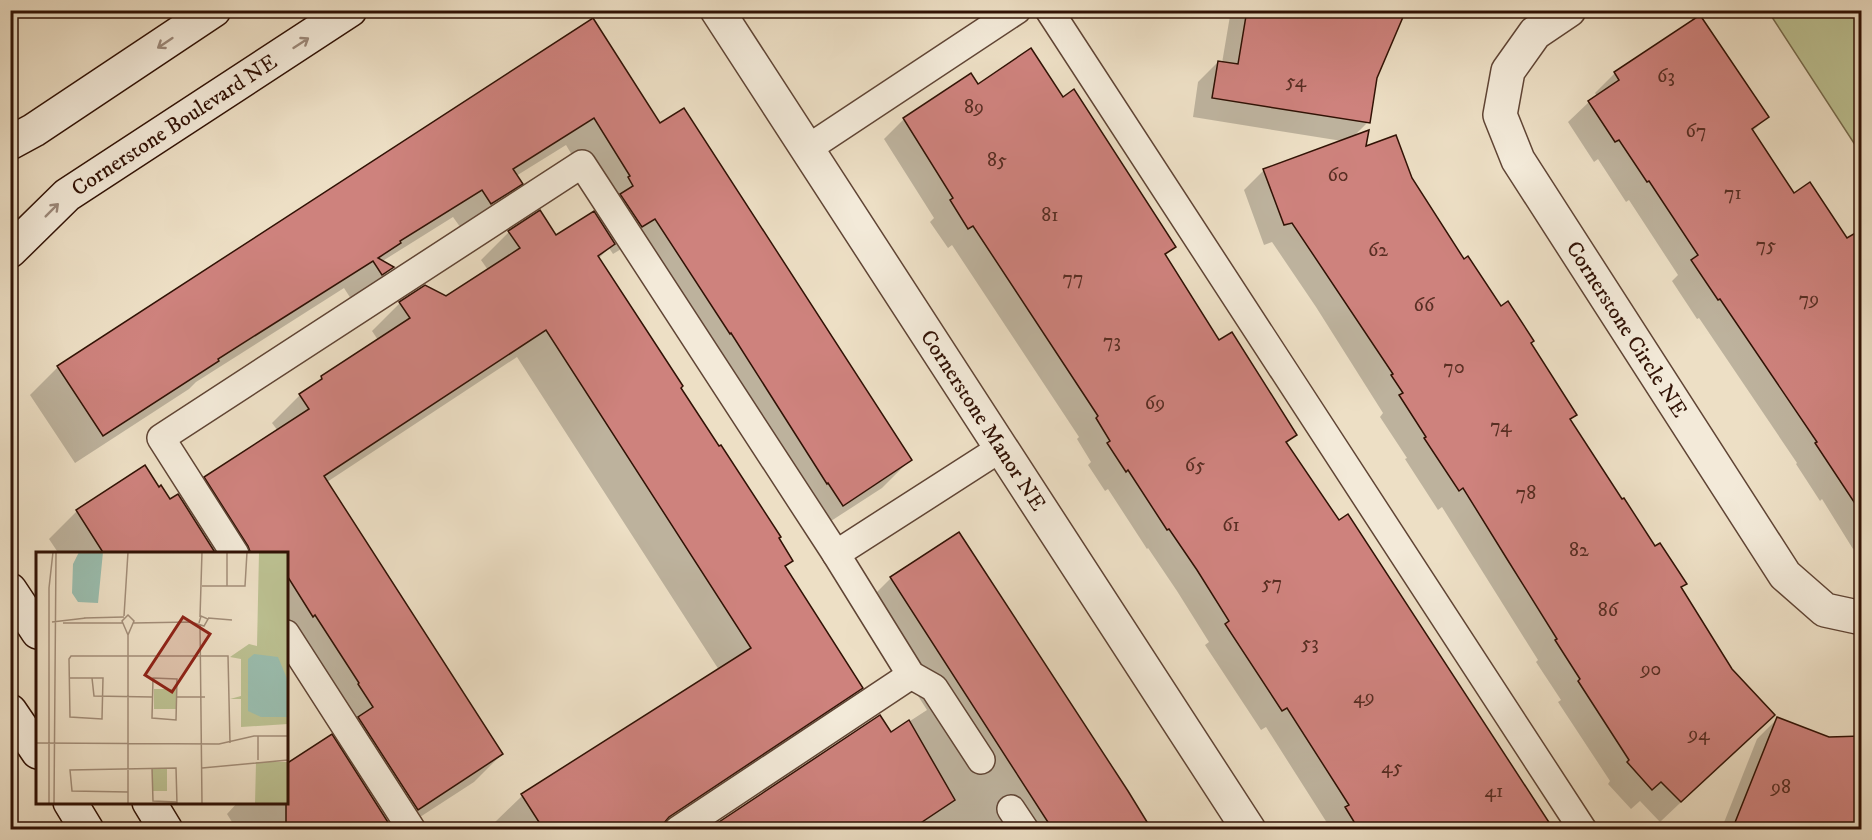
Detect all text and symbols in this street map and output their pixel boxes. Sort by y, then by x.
one-way arrow [292,36,309,49]
one-way arrow [157,37,174,49]
street label: Cornerstone Boulevard NE [66,48,282,202]
house number: 63 [1657,64,1675,89]
house number: 54 [1286,69,1307,94]
house number: 89 [964,95,984,120]
house number: 67 [1686,119,1706,144]
house number: 85 [987,148,1007,173]
house number: 60 [1327,163,1349,188]
house number: 71 [1724,181,1742,206]
one-way arrow [44,202,59,217]
house number: 81 [1041,203,1059,228]
house number: 75 [1756,233,1776,258]
street label: Cornerstone Circle NE [1560,236,1693,422]
house number: 62 [1368,238,1388,263]
house number: 77 [1062,266,1084,291]
house number: 79 [1799,287,1819,312]
house number: 66 [1414,293,1435,318]
street label: Cornerstone Manor NE [914,325,1052,516]
house number: 73 [1103,329,1121,354]
house number: 70 [1443,355,1465,380]
house number: 69 [1145,391,1165,416]
house number: 74 [1490,414,1512,439]
house number: 65 [1185,453,1205,478]
house number: 78 [1516,481,1536,506]
house number: 61 [1222,513,1240,538]
house number: 82 [1569,538,1589,563]
inset map [36,552,288,804]
house number: 57 [1262,571,1282,596]
house number: 86 [1598,598,1619,623]
house number: 53 [1301,631,1319,656]
house number: 90 [1640,657,1661,682]
house number: 49 [1353,685,1375,710]
house number: 94 [1687,722,1710,747]
house number: 45 [1381,755,1403,780]
house number: 98 [1770,775,1791,800]
house number: 41 [1485,779,1503,804]

